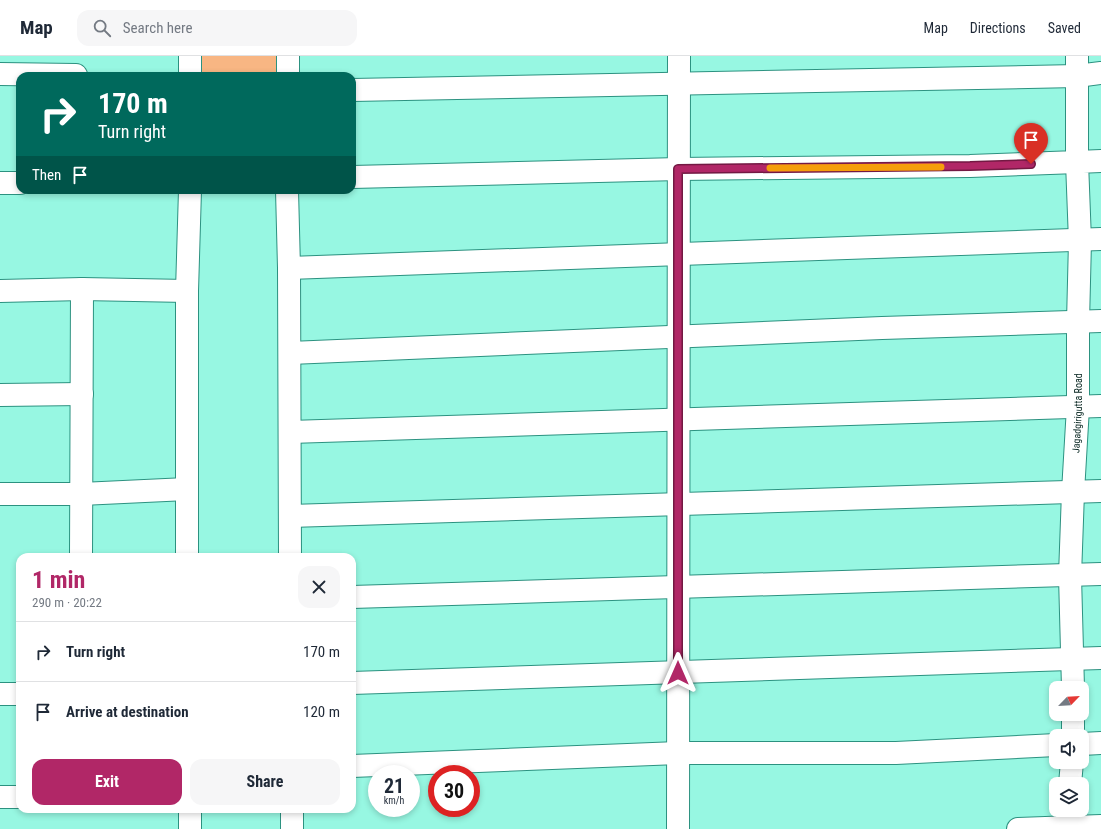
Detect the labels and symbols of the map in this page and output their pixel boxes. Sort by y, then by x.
pin [1014,123,1048,164]
street label: Jagadgirigutta Road [1070,373,1084,453]
position arrow [657,652,699,694]
north arrow [1049,681,1089,721]
speed limit sign: 30 [428,765,480,817]

